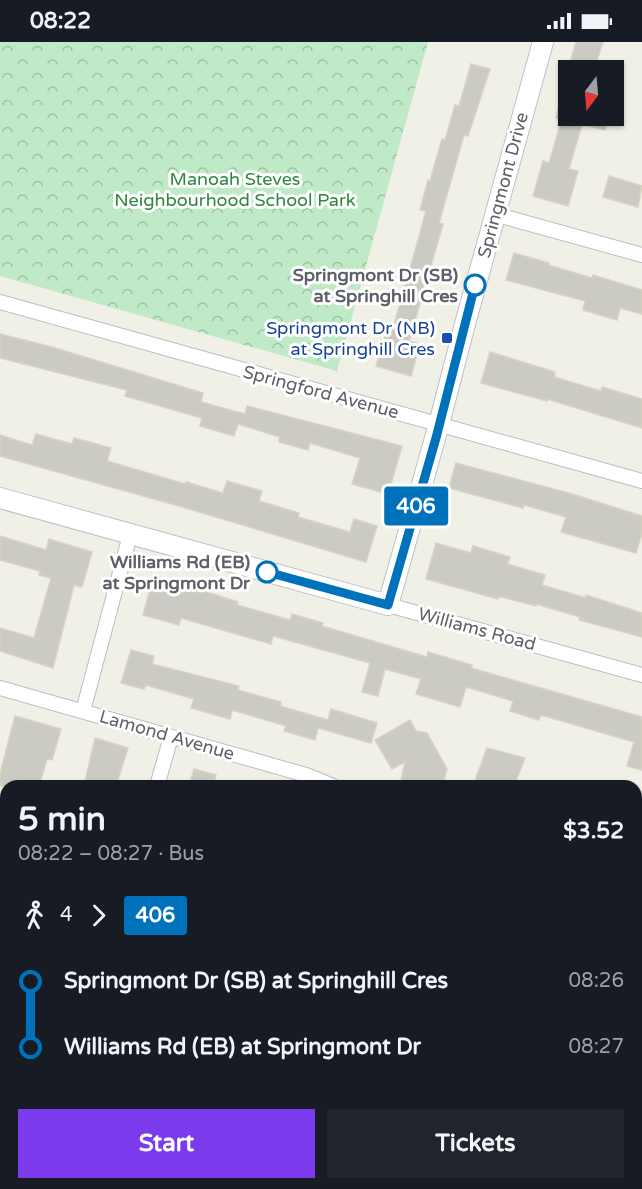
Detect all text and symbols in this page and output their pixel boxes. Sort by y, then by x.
text: 08:22 [30,8,91,34]
north arrow [558,60,624,126]
map controls [558,60,624,126]
street label: Springmont Drive [473,110,533,260]
park label: Manoah Steves Neighbourhood School Park [114,168,356,211]
place label: Springmont Dr (SB) at Springhill Cres [293,264,458,307]
marker: Springmont Dr (SB) at Springhill Cres [464,274,486,296]
place label: Springmont Dr (NB) at Springhill Cres [266,317,435,360]
marker: Springmont Dr (NB) at Springhill Cres [440,331,454,345]
street label: Springford Avenue [241,361,401,423]
line badge: 406 [382,486,450,526]
text: 406 [396,494,436,519]
place label: Williams Rd (EB) at Springmont Dr [103,551,251,594]
marker: Williams Rd (EB) at Springmont Dr [256,561,278,583]
street label: Williams Road [416,603,538,655]
street label: Lamond Avenue [97,705,237,765]
text: 5 min [18,800,106,839]
text: $3.52 [563,818,624,844]
text: 08:22 – 08:27 · Bus [18,842,204,866]
icon: walk [18,899,51,932]
icon: forward [82,899,115,932]
text: 4 [60,903,73,927]
text: 406 [136,903,175,928]
text: Springmont Dr (SB) at Springhill Cres [64,968,448,994]
text: 08:26 [569,969,624,993]
text: Williams Rd (EB) at Springmont Dr [64,1034,421,1060]
text: 08:27 [569,1035,624,1059]
button: Start [18,1109,315,1178]
button: Tickets [327,1109,624,1178]

